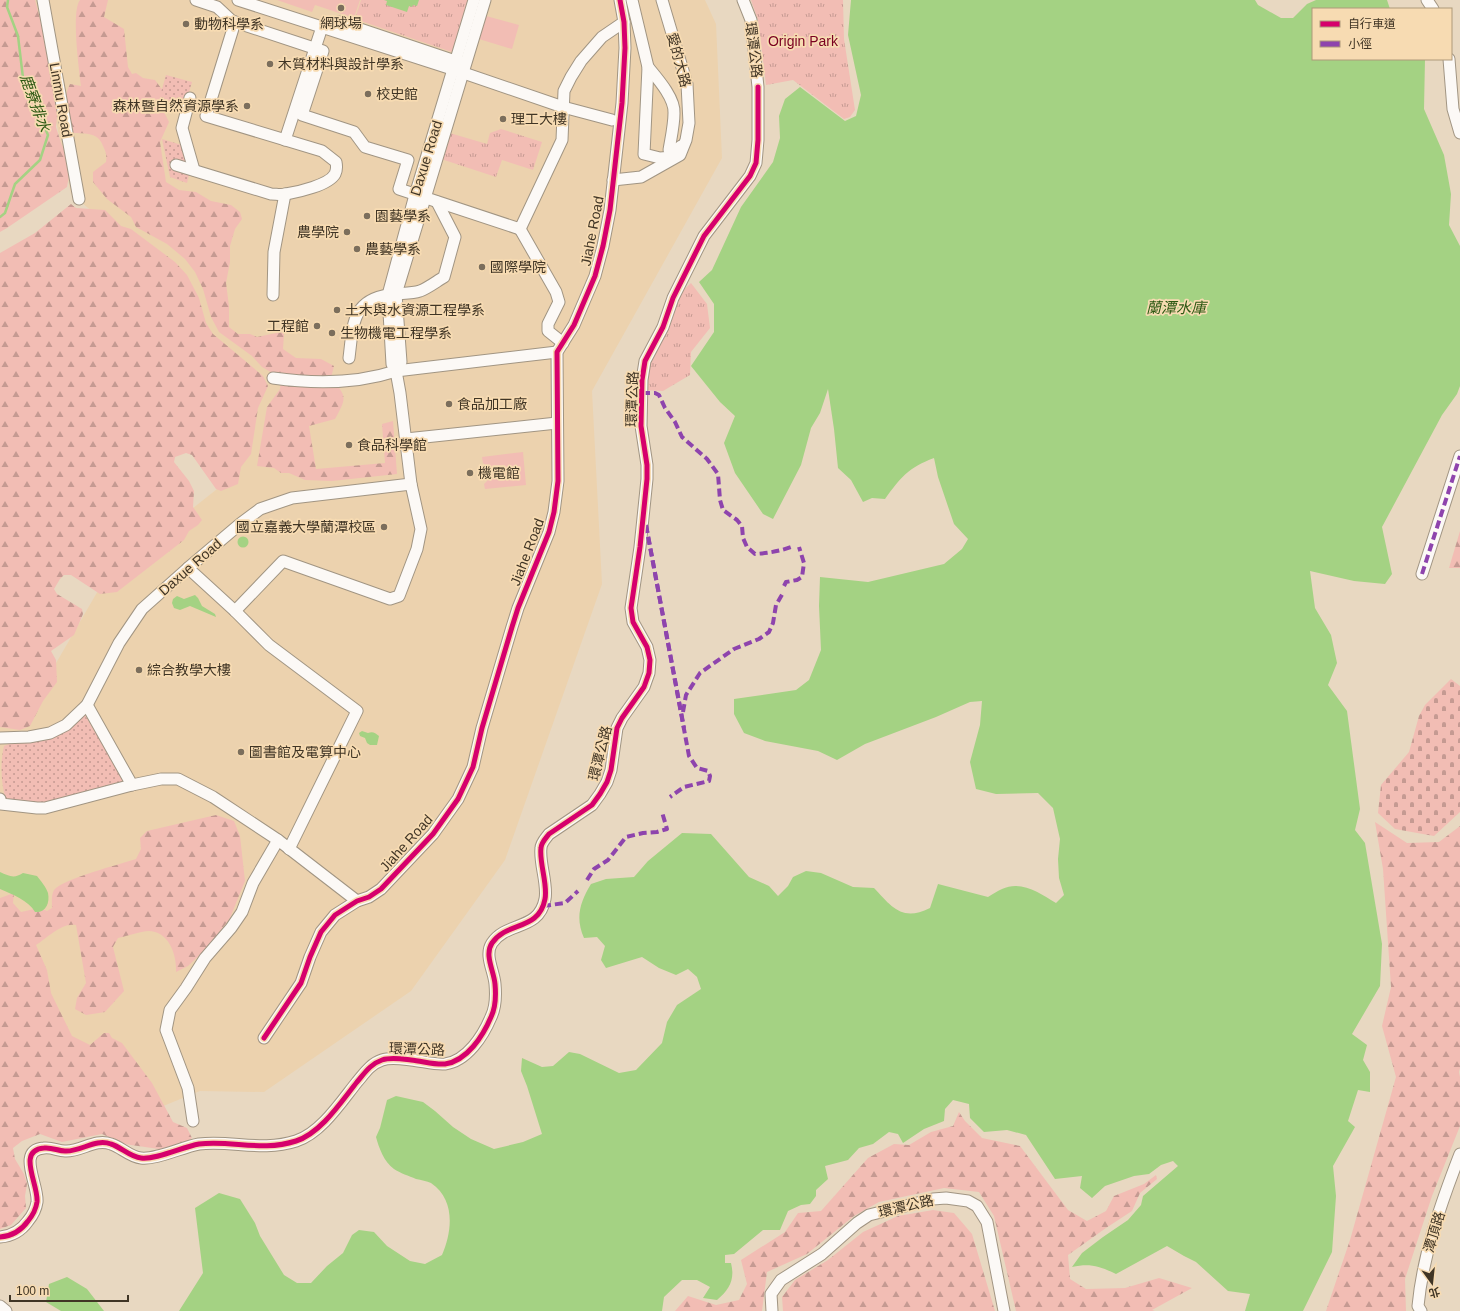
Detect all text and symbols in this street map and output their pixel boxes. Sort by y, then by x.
marker: 網球場 [336,3,346,13]
legend [1312,8,1452,60]
place label: 網球場 [320,15,362,31]
place label: 動物科學系 [194,16,264,32]
text: 自行車道 [1348,17,1396,31]
marker: 動物科學系 [181,19,191,29]
street label: 環潭公路 [743,21,765,79]
street label: 愛的大路 [664,31,694,89]
park label: Origin Park [768,33,839,49]
text: 小徑 [1348,37,1372,51]
place label: 木質材料與設計學系 [278,56,404,72]
marker: 木質材料與設計學系 [265,59,275,69]
street label: Linmu Road [47,61,75,139]
water label: 鹿寮排水 [17,72,54,135]
place label: 校史館 [376,86,418,102]
marker: 校史館 [363,89,373,99]
place label: 森林暨自然資源學系 [113,98,239,114]
marker: 森林暨自然資源學系 [242,101,252,111]
place label: 理工大樓 [511,111,567,127]
marker: 理工大樓 [498,114,508,124]
street label: Daxue Road [407,118,445,198]
street label: Jiahe Road [577,195,607,267]
place label: 園藝學系 [375,208,431,224]
marker: 園藝學系 [362,211,372,221]
place label: 農學院 [297,224,339,240]
marker: 農學院 [342,227,352,237]
place label: 農藝學系 [365,241,421,257]
marker: 農藝學系 [352,244,362,254]
place label: 國際學院 [490,259,546,275]
marker: 國際學院 [477,262,487,272]
water label: 蘭潭水庫 [1146,299,1209,316]
place label: 土木與水資源工程學系 [345,302,485,318]
marker: 土木與水資源工程學系 [332,305,342,315]
place label: 工程館 [267,318,309,334]
marker: 工程館 [312,321,322,331]
place label: 生物機電工程學系 [340,325,452,341]
marker: 生物機電工程學系 [327,328,337,338]
street label: 環潭公路 [623,371,641,427]
place label: 食品加工廠 [457,396,527,412]
marker: 食品加工廠 [444,399,454,409]
place label: 食品科學館 [357,437,427,453]
marker: 食品科學館 [344,440,354,450]
place label: 機電館 [478,465,520,481]
marker: 機電館 [465,468,475,478]
street label: Jiahe Road [507,516,547,588]
place label: 國立嘉義大學蘭潭校區 [236,519,376,535]
marker: 國立嘉義大學蘭潭校區 [379,522,389,532]
street label: Daxue Road [155,535,225,599]
place label: 綜合教學大樓 [147,662,231,678]
marker: 綜合教學大樓 [134,665,144,675]
street label: 環潭公路 [585,724,615,782]
place label: 圖書館及電算中心 [249,744,361,760]
marker: 圖書館及電算中心 [236,747,246,757]
street label: Jiahe Road [376,811,436,875]
street label: 環潭公路 [389,1040,445,1058]
street label: 環潭公路 [877,1192,935,1220]
street label: 潭頂路 [1420,1210,1448,1254]
north arrow [1412,1263,1452,1303]
scale bar [10,1277,128,1303]
text: 100 m [16,1284,49,1298]
text: 北 [1428,1285,1441,1300]

